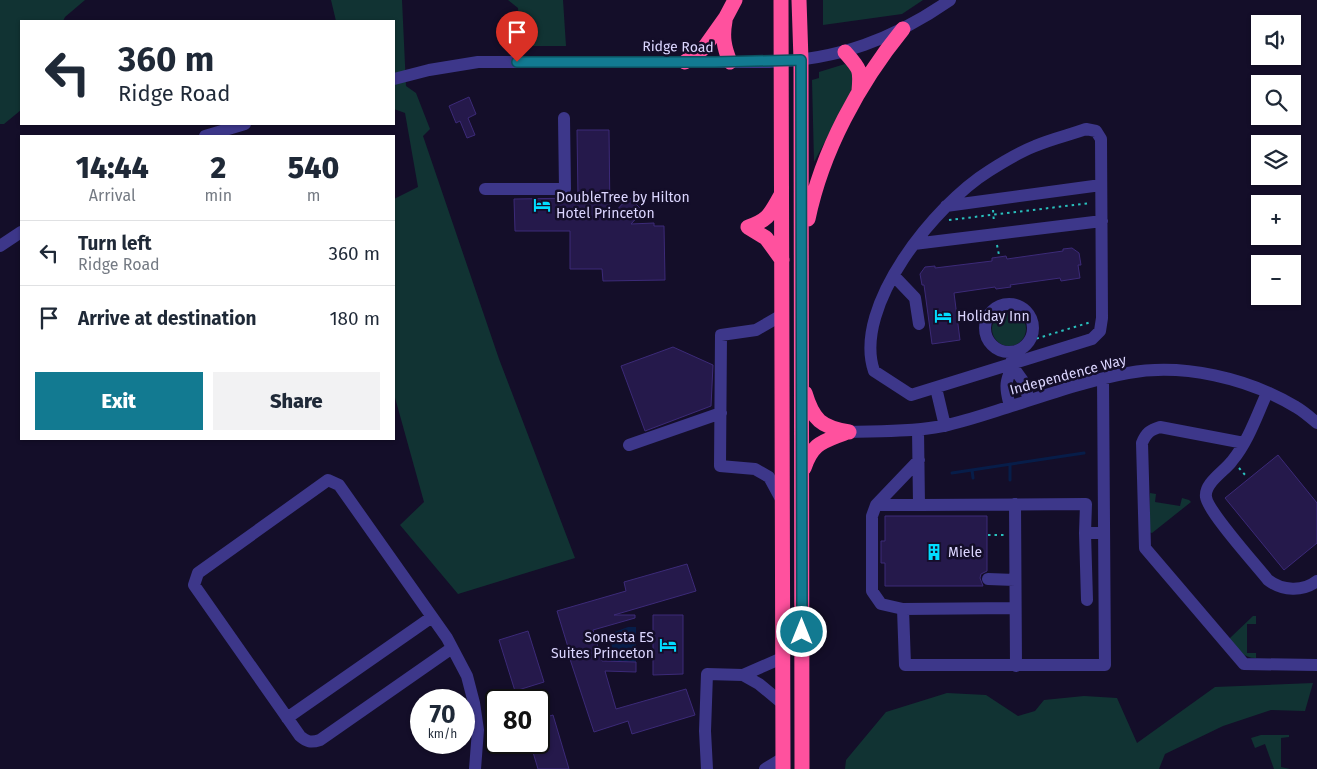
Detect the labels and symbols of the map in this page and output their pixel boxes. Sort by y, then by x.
pin [496,11,538,62]
street label: Ridge Road [642,38,714,56]
place label: DoubleTree by Hilton Hotel Princeton [556,189,690,222]
hotel icon: DoubleTree by Hilton Hotel Princeton [532,195,552,215]
hotel icon: Holiday Inn [933,306,953,326]
place label: Holiday Inn [957,308,1030,325]
street label: Independence Way [1008,351,1128,399]
building icon: Miele [924,542,944,562]
place label: Miele [948,544,982,561]
position arrow [775,605,827,657]
place label: Sonesta ES Suites Princeton [551,629,654,662]
hotel icon: Sonesta ES Suites Princeton [658,635,678,655]
speed limit sign: 80 [485,689,550,754]

